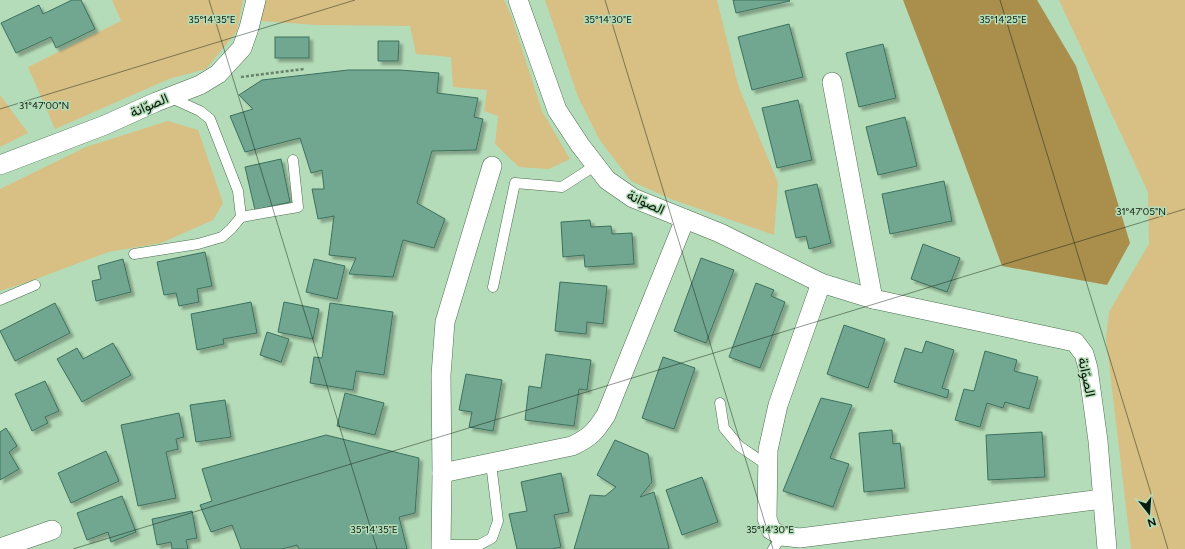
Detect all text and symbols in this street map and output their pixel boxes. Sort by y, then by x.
text: 35°14'35"E [188,13,236,26]
text: 35°14'30"E [584,13,632,26]
text: 35°14'25"E [979,13,1027,26]
street label: الصوّانة [127,90,171,121]
text: 31°47'00"N [19,99,69,112]
street label: الصوّانة [624,186,668,219]
text: 31°47'05"N [1116,205,1166,218]
street label: الصوّانة [1074,356,1099,398]
north arrow [1129,493,1169,533]
text: N [1146,515,1158,530]
text: 35°14'35"E [350,523,398,536]
text: 35°14'30"E [746,523,794,536]

